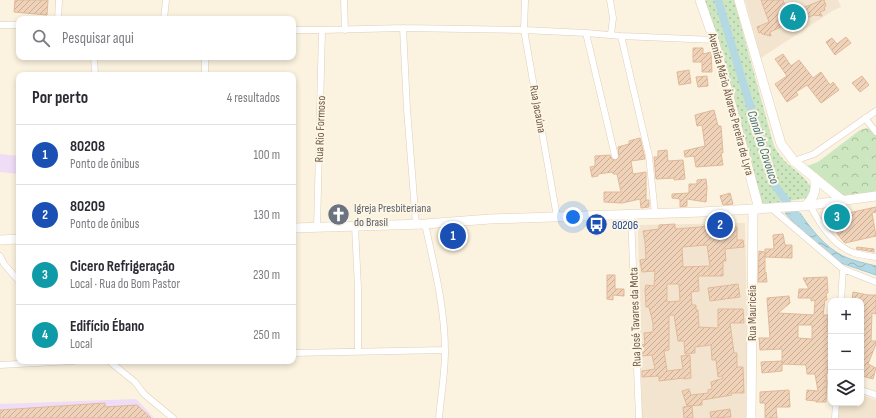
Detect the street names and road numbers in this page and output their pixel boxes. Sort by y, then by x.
street label: Avenida Mário Álvares Pereira de Lyra [704,30,757,177]
street label: Rua Jacaúna [526,84,549,134]
street label: Rua Rio Formoso [312,95,329,163]
street label: Rua José Tavares da Mota [626,267,645,367]
street label: Rua Mauricéia [745,285,760,341]

